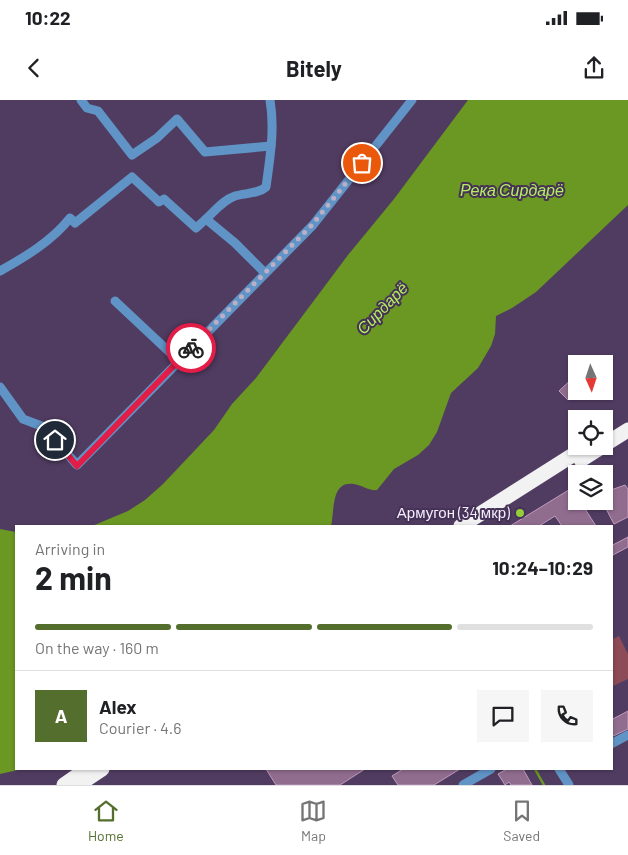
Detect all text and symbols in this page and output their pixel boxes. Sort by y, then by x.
text: 10:22 [25,6,71,29]
icon: back [20,54,48,82]
icon: share [580,54,608,82]
text: Bitely [286,55,342,81]
pin [341,142,383,184]
icon: bag [348,149,376,177]
water label: Река Сирдарё [460,180,564,199]
water label: Сирдарё [352,278,411,338]
courier [166,323,216,373]
icon: bike [177,334,205,362]
north arrow [568,355,612,400]
map controls [568,355,613,510]
button: locate [568,410,613,455]
pin [34,419,76,461]
icon: home [41,426,69,454]
button: layers [568,465,613,510]
place label: Армугон (34 мкр) [397,503,510,521]
marker: Армугон (34 мкр) [514,507,526,519]
text: Arriving in [35,539,105,558]
text: 10:24–10:29 [492,556,593,579]
text: 2 min [35,558,112,596]
text: On the way · 160 m [35,638,159,657]
button: chat [477,690,529,742]
button: phone [541,690,593,742]
text: Alex [99,695,137,718]
text: A [55,704,67,727]
text: Courier · 4.6 [99,718,182,737]
tab: Home [88,797,124,844]
tab: Map [299,797,327,844]
tab: Saved [503,797,540,844]

